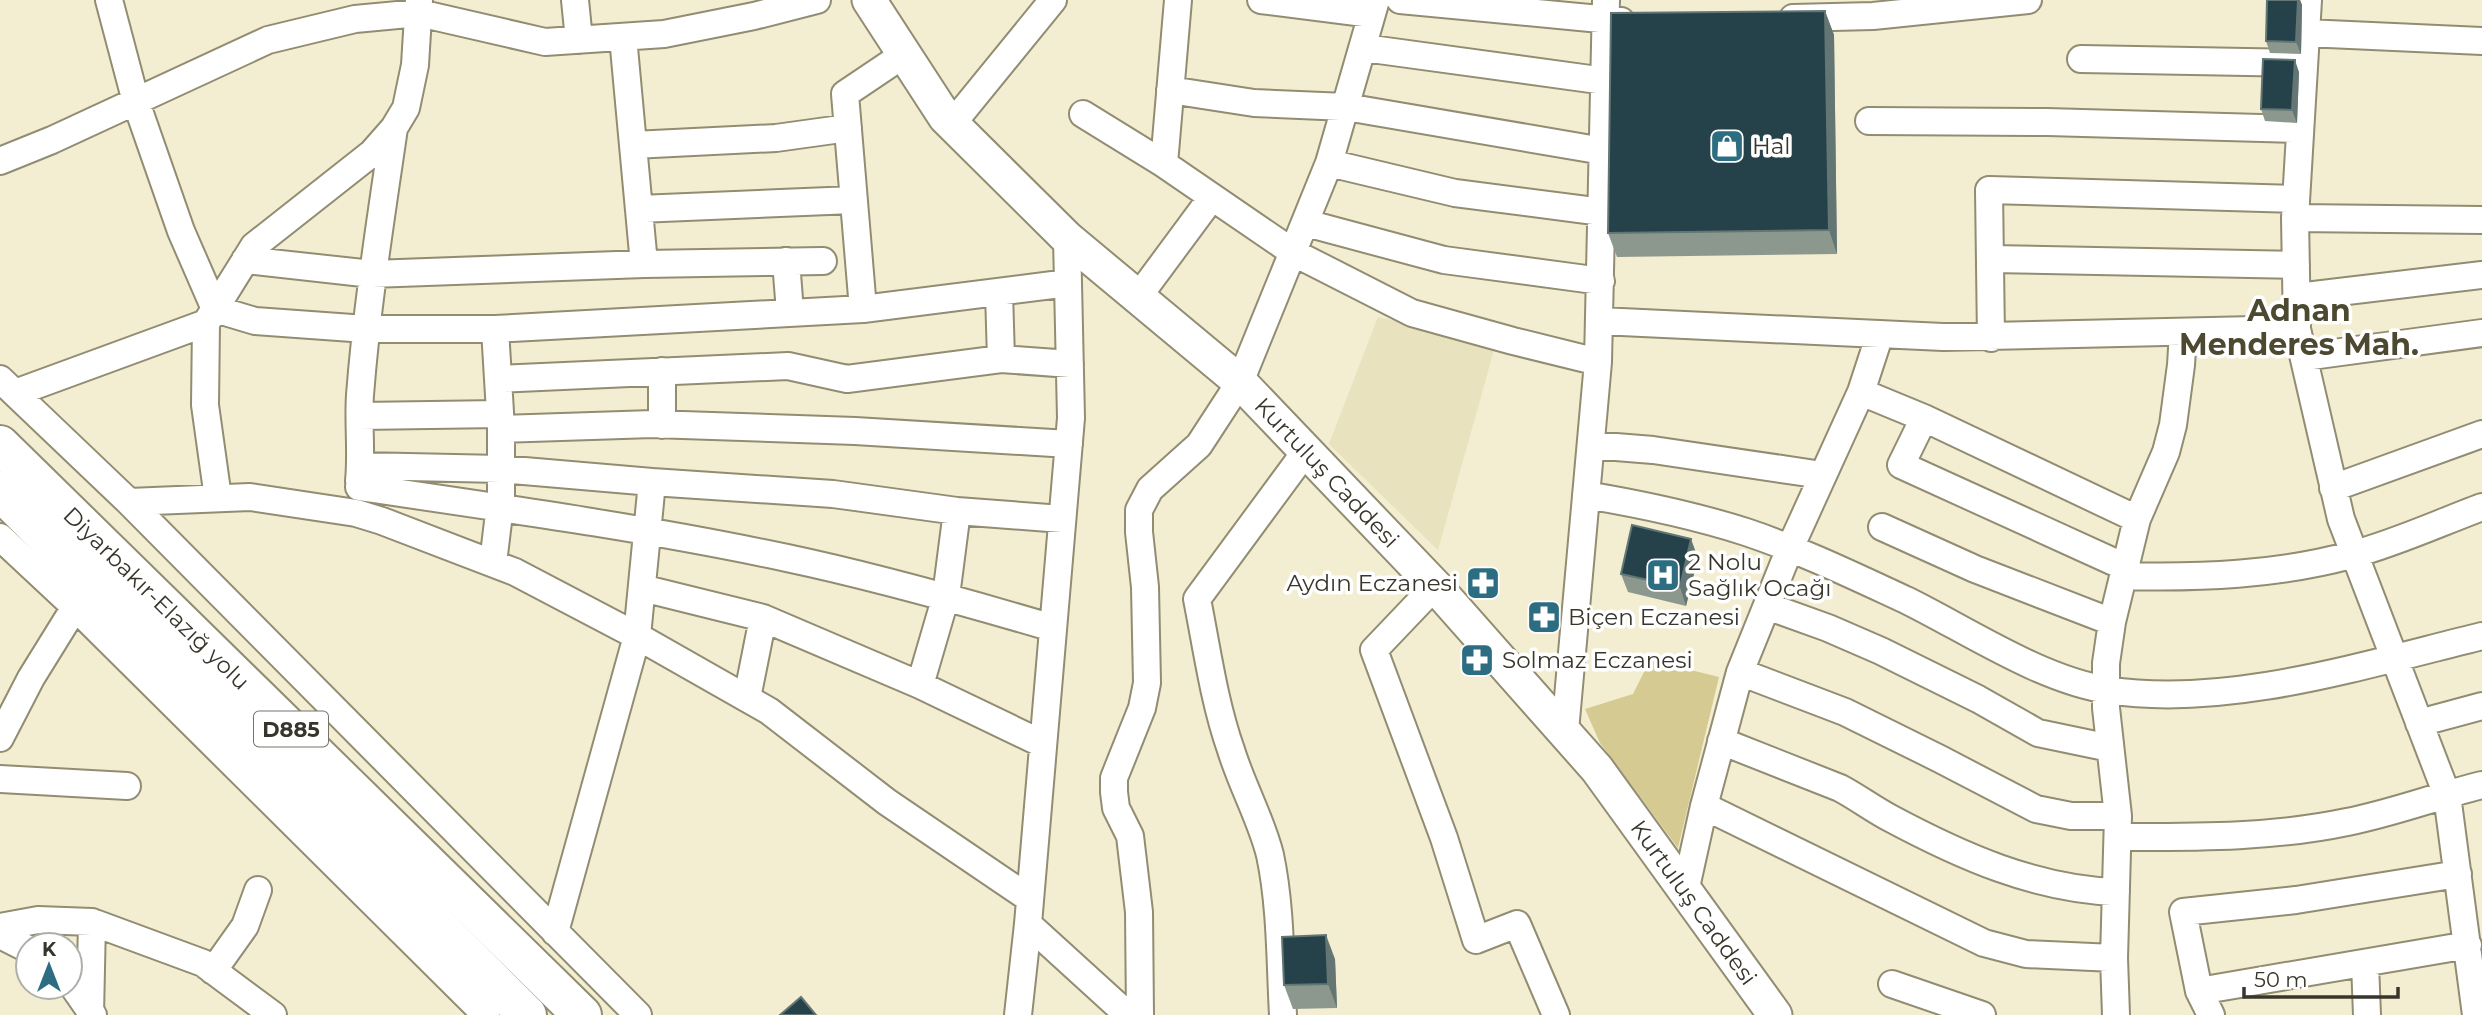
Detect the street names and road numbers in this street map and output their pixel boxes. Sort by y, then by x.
street label: Kurtuluş Caddesi [1249,392,1405,554]
street label: Diyarbakır-Elazığ yolu [58,501,255,696]
road number: D885 [254,712,328,746]
street label: Kurtuluş Caddesi [1625,815,1763,991]

